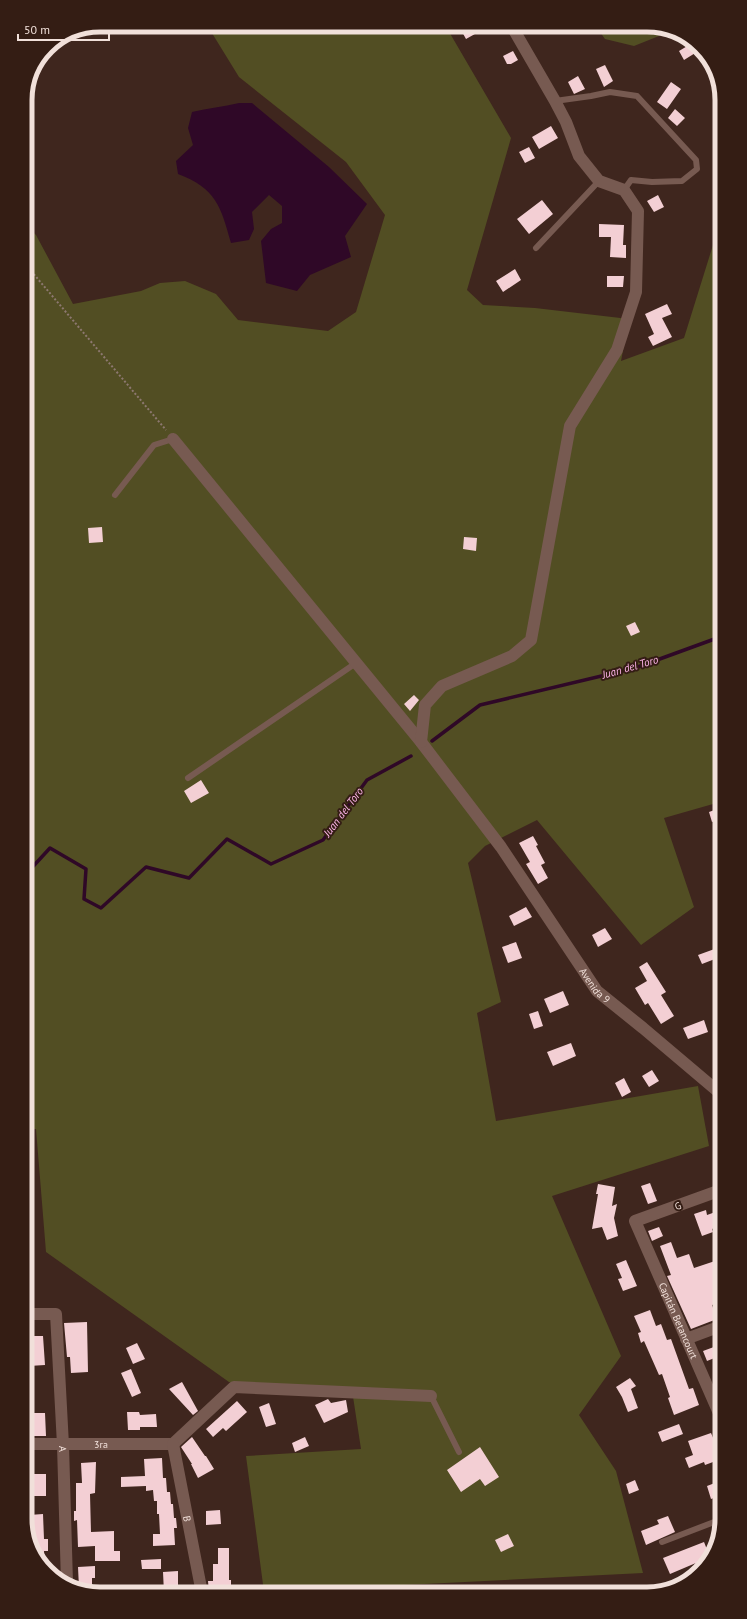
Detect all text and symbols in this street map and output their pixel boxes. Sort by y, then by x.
scale bar [18,16,109,42]
text: 50 m [24,22,50,37]
water label: Juan del Toro [599,652,660,682]
water label: Juan del Toro [319,784,366,840]
street label: Avenida 9 [577,965,613,1006]
street label: G [673,1199,683,1213]
street label: Capitán Betancourt [656,1280,701,1361]
street label: 3ra [94,1438,108,1451]
street label: A [57,1446,70,1452]
street label: B [181,1514,194,1523]

